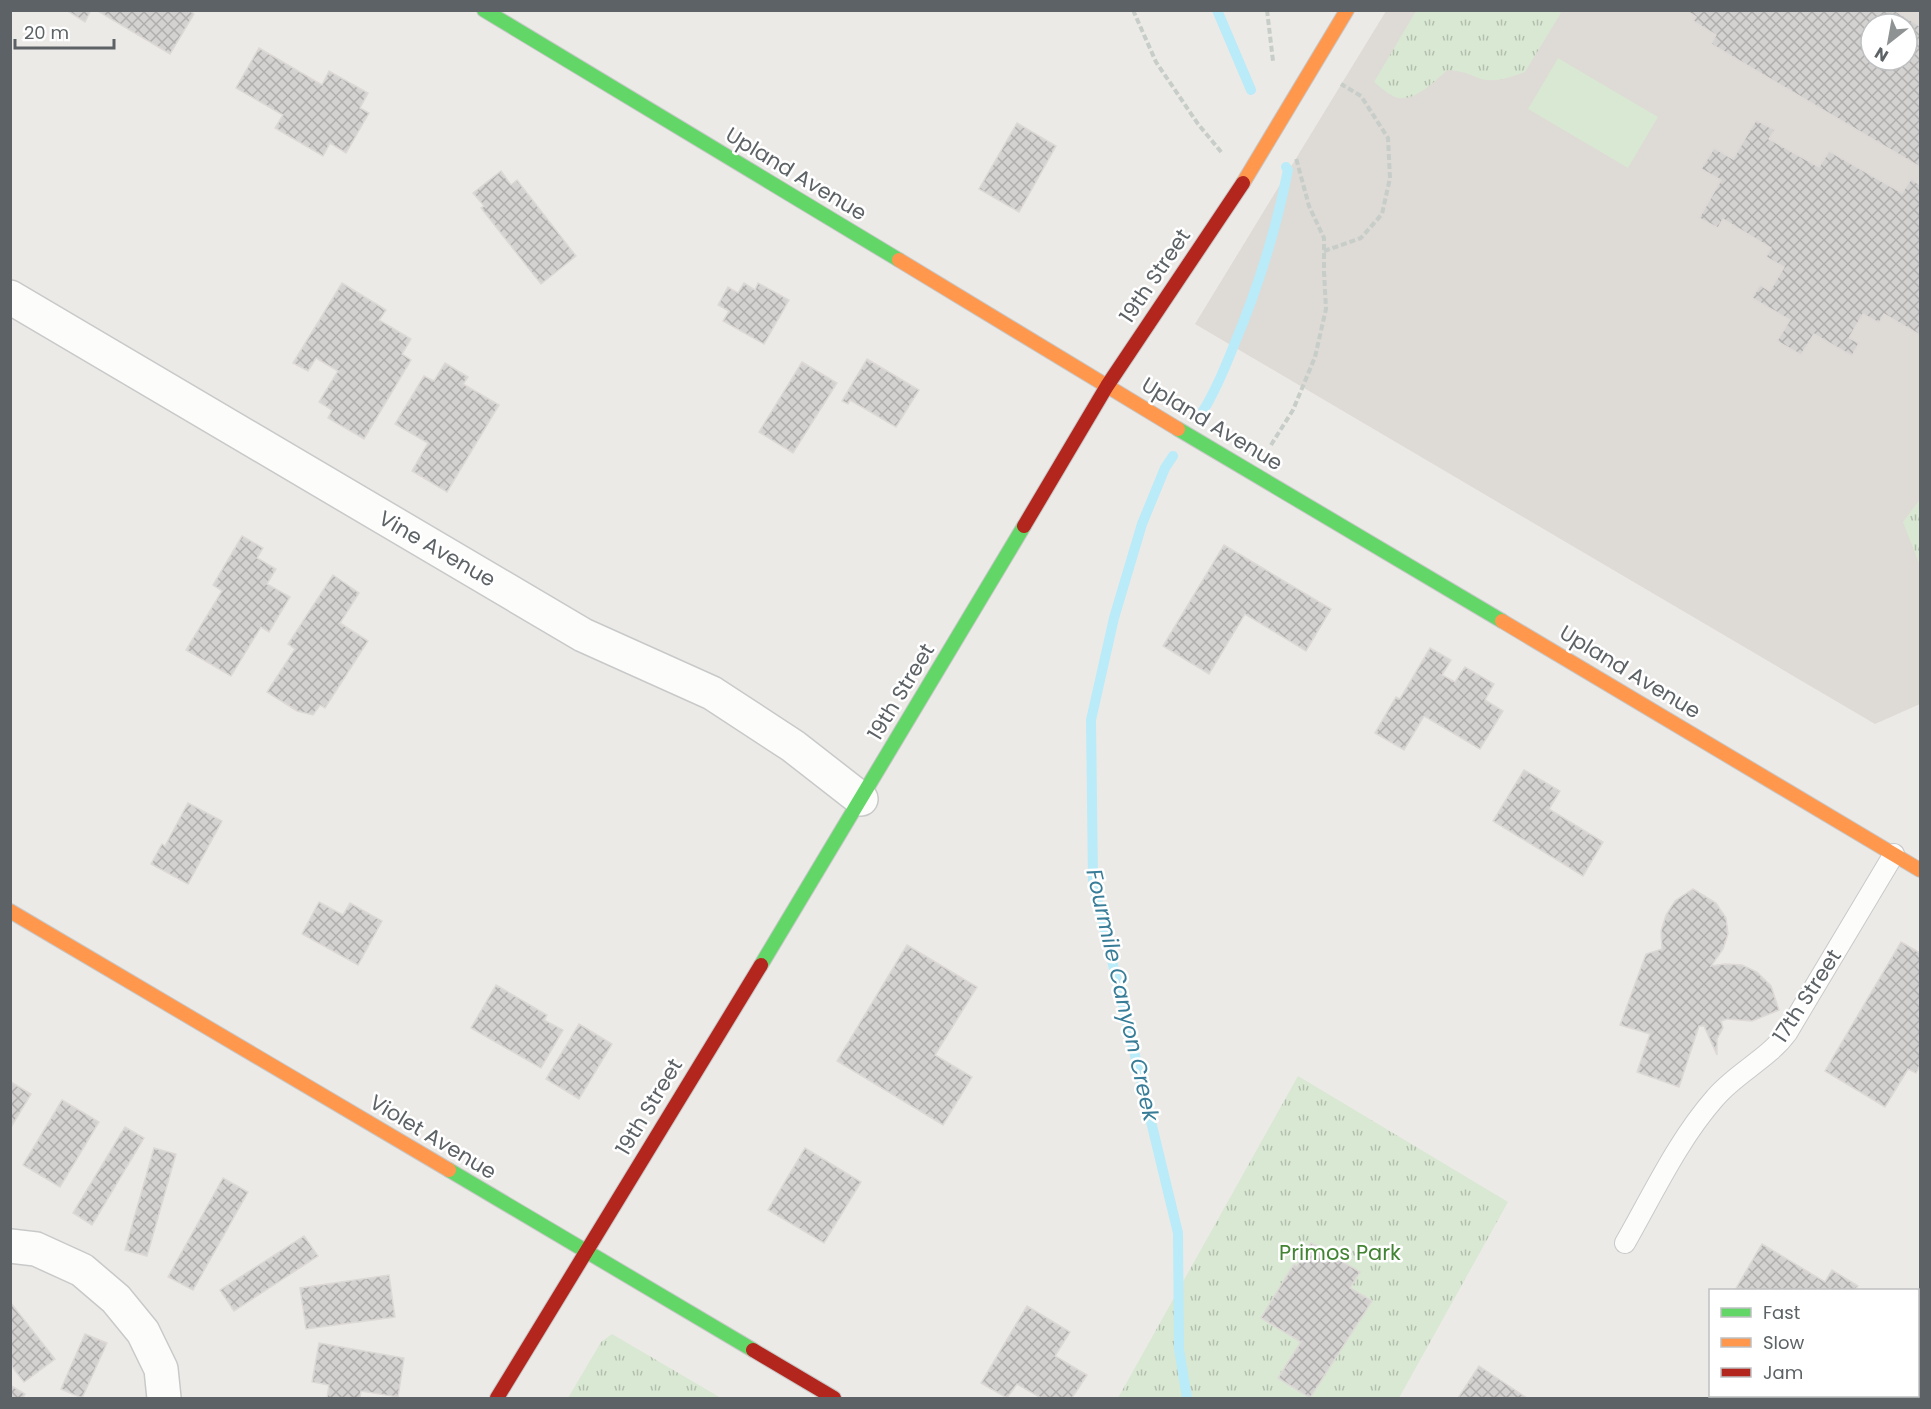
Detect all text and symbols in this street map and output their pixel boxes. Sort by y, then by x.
scale bar [15,12,114,50]
north arrow [1859,12,1919,72]
text: 20 m [24,20,69,45]
text: N [1870,41,1893,67]
street label: Upland Avenue [720,120,872,227]
street label: 19th Street [1112,223,1197,329]
street label: Upland Avenue [1136,370,1288,477]
street label: Vine Avenue [374,503,501,594]
street label: Upland Avenue [1554,618,1706,725]
street label: 19th Street [860,638,941,746]
water label: Fourmile Canyon Creek [1078,866,1167,1126]
street label: 17th Street [1765,943,1848,1048]
street label: 19th Street [608,1053,689,1161]
street label: Violet Avenue [364,1087,502,1186]
park label: Primos Park [1279,1238,1401,1267]
legend [1709,1289,1919,1397]
text: Fast [1763,1300,1800,1325]
text: Slow [1763,1330,1805,1355]
text: Jam [1763,1360,1803,1385]

